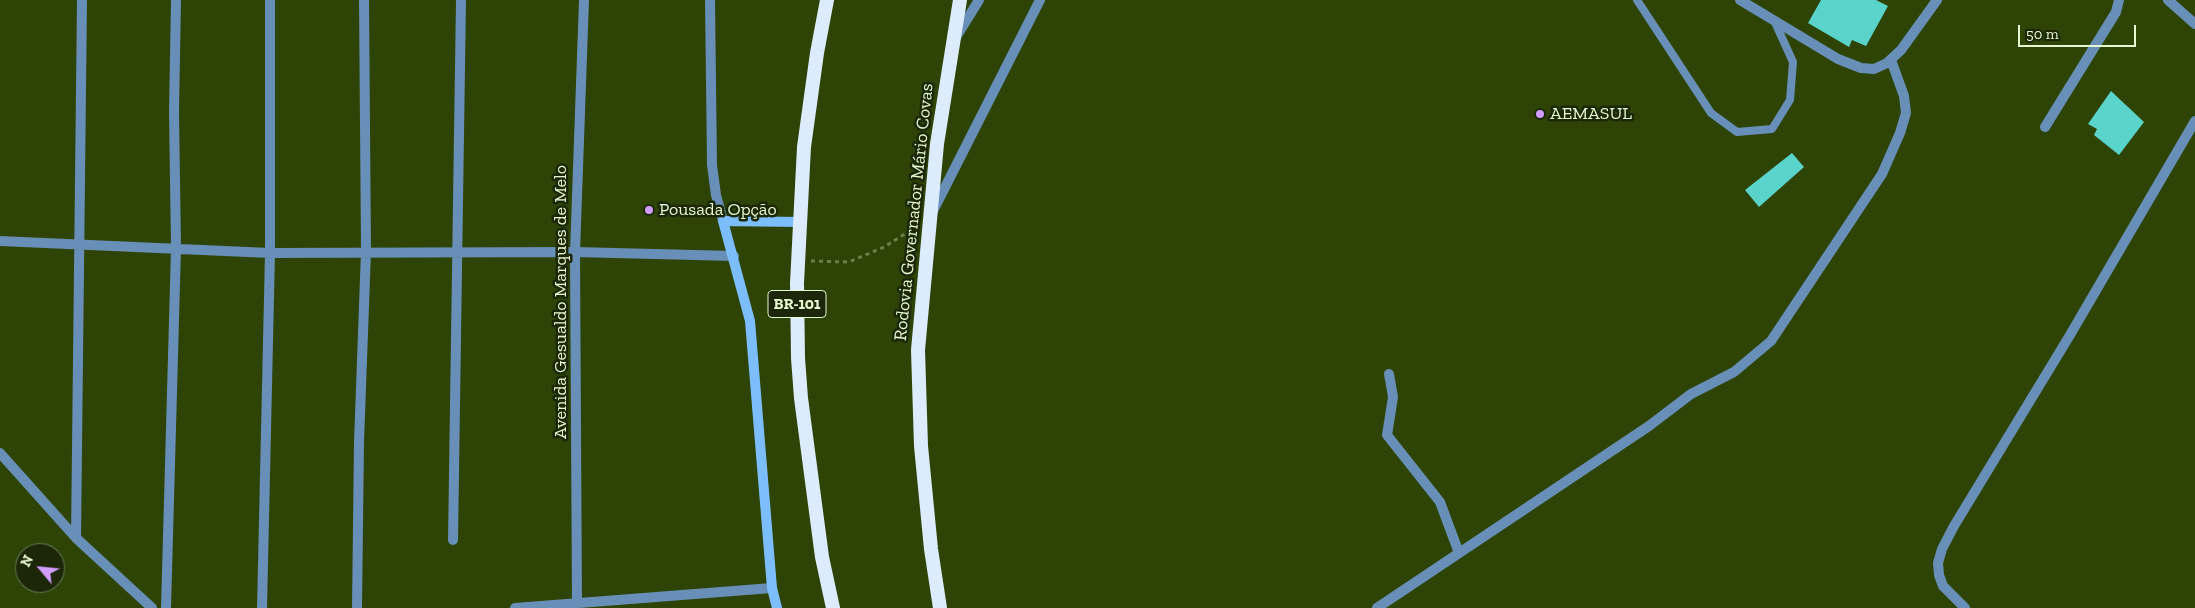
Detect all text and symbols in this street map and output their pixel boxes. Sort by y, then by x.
scale bar [2020,15,2138,47]
text: 50 m [2026,25,2059,43]
street label: Rodovia Governador Mário Covas [890,82,938,342]
place label: AEMASUL [1550,103,1632,125]
marker: AEMASUL [1534,108,1546,120]
street label: Avenida Gesualdo Marques de Melo [550,165,572,439]
place label: Pousada Opção [659,199,777,221]
marker: Pousada Opção [643,204,655,216]
road number: BR-101 [768,290,826,318]
north arrow [15,543,65,593]
text: N [17,553,37,570]

